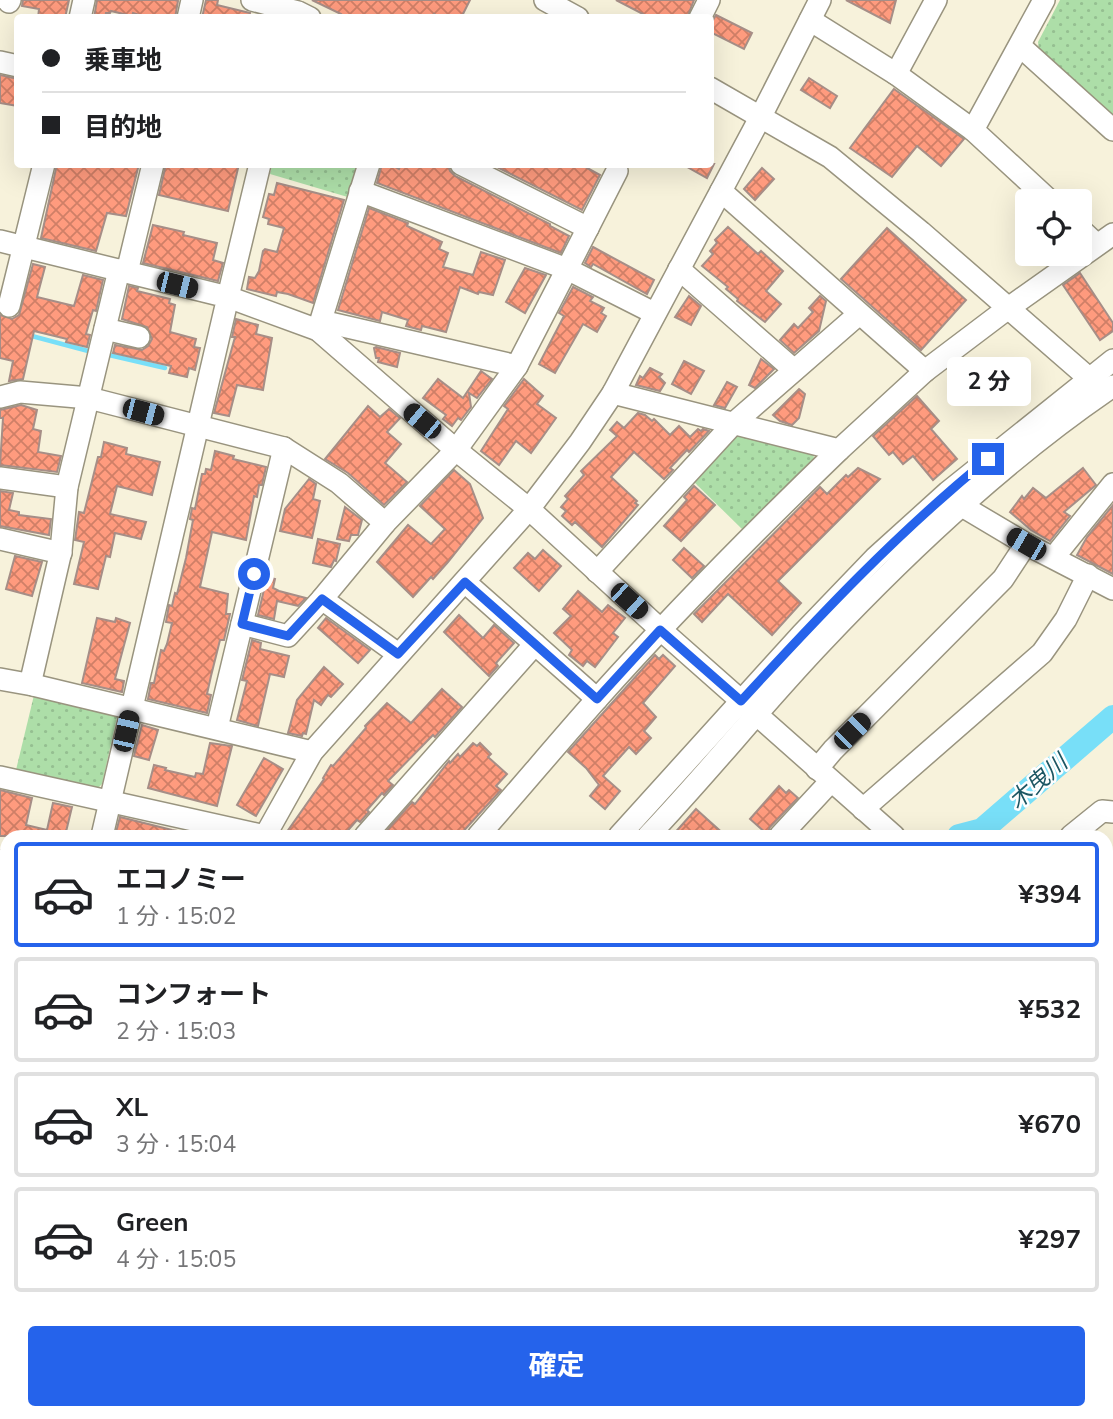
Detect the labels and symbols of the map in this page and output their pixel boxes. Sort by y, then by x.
car [155,270,200,300]
callout: 2 分 [946,358,1030,406]
car [120,396,167,428]
car [400,399,445,443]
route end [972,443,1004,475]
car [1003,524,1050,564]
route start [238,558,270,590]
car [607,579,652,623]
car [112,708,141,754]
car [830,709,875,753]
water label: 木曳川 [1002,746,1076,816]

